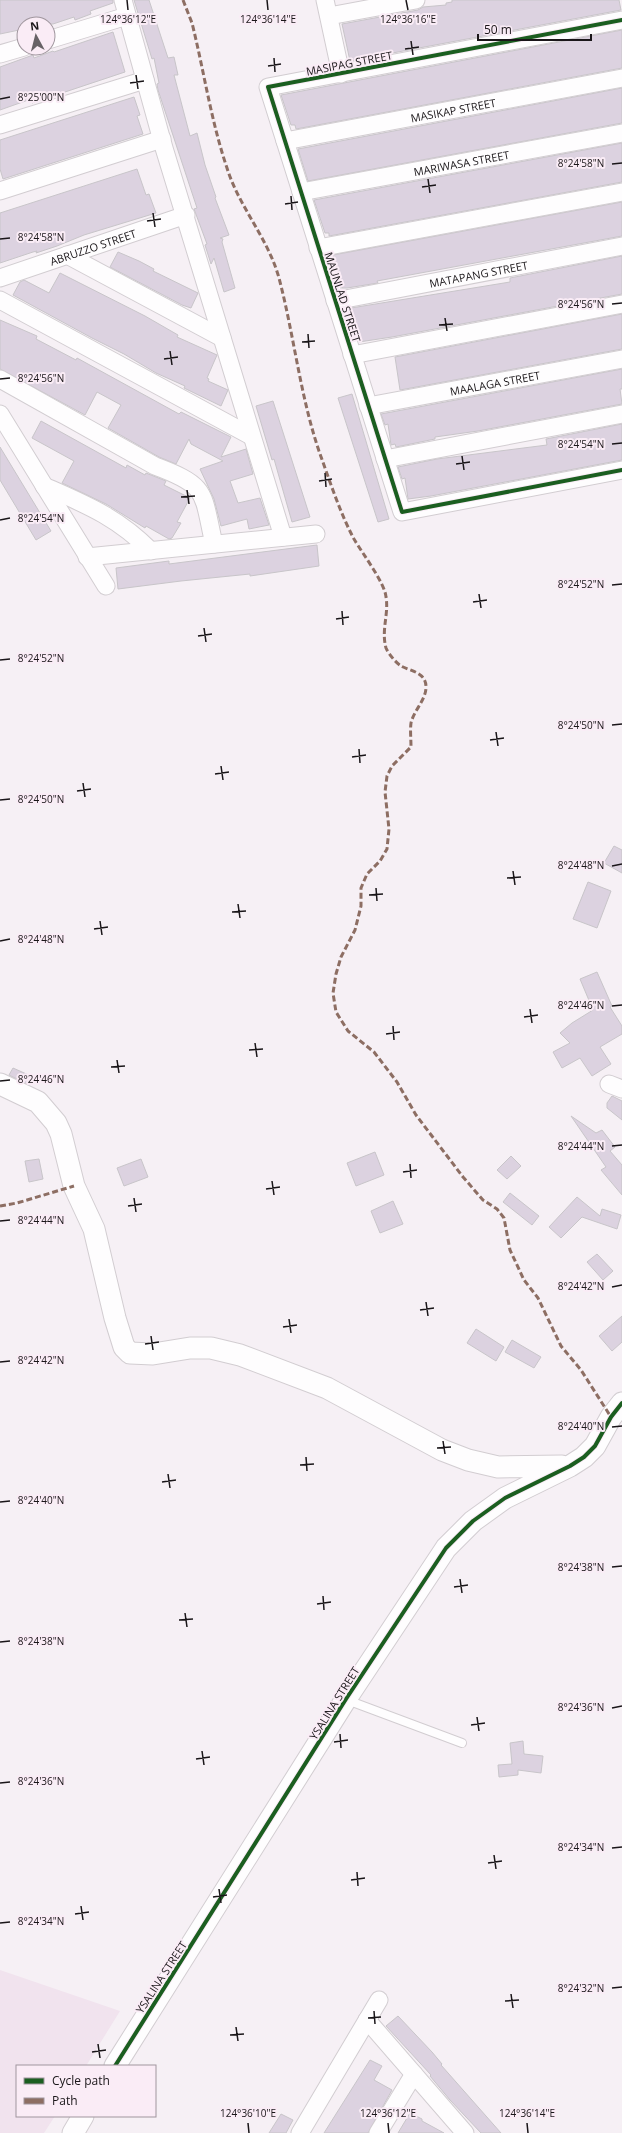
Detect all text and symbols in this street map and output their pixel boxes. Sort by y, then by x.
text: 124°36'12"E [100,12,156,26]
text: 124°36'14"E [240,12,296,26]
text: 124°36'16"E [380,12,436,26]
north arrow [16,16,56,56]
scale bar [478,16,591,42]
text: N [29,18,40,34]
text: 50 m [484,21,512,38]
street label: MASIPAG STREET [305,47,393,79]
text: 8°25'00"N [18,90,64,104]
street label: MASIKAP STREET [409,94,497,125]
street label: MARIWASA STREET [412,146,510,179]
text: 8°24'58"N [558,156,604,170]
street label: ABRUZZO STREET [48,225,138,268]
text: 8°24'58"N [18,230,64,244]
street label: MAUNLAD STREET [321,250,365,344]
street label: MATAPANG STREET [428,257,529,290]
text: 8°24'56"N [558,297,604,311]
street label: MAALAGA STREET [448,367,541,398]
text: 8°24'56"N [18,371,64,385]
text: 8°24'54"N [558,437,604,451]
text: 8°24'54"N [18,511,64,525]
text: 8°24'52"N [558,577,604,591]
text: 8°24'52"N [18,651,64,665]
text: 8°24'50"N [558,718,604,732]
text: 8°24'50"N [18,792,64,806]
text: 8°24'48"N [558,858,604,872]
text: 8°24'48"N [18,932,64,946]
text: 8°24'46"N [558,998,604,1012]
text: 8°24'46"N [18,1072,64,1086]
text: 8°24'44"N [558,1139,604,1153]
text: 8°24'44"N [18,1213,64,1227]
text: 8°24'42"N [558,1279,604,1293]
text: 8°24'42"N [18,1353,64,1367]
text: 8°24'40"N [558,1419,604,1433]
text: 8°24'40"N [18,1493,64,1507]
text: 8°24'38"N [558,1560,604,1574]
text: 8°24'38"N [18,1634,64,1648]
street label: YSALINA STREET [306,1664,362,1742]
text: 8°24'36"N [558,1700,604,1714]
text: 8°24'36"N [18,1774,64,1788]
text: 8°24'34"N [558,1840,604,1854]
text: 8°24'34"N [18,1914,64,1928]
street label: YSALINA STREET [132,1938,190,2016]
text: 8°24'32"N [558,1981,604,1995]
legend [16,2065,156,2117]
text: Cycle path [52,2072,110,2089]
text: Path [52,2092,78,2109]
text: 124°36'10"E [220,2106,276,2120]
text: 124°36'12"E [360,2106,416,2120]
text: 124°36'14"E [499,2106,555,2120]

